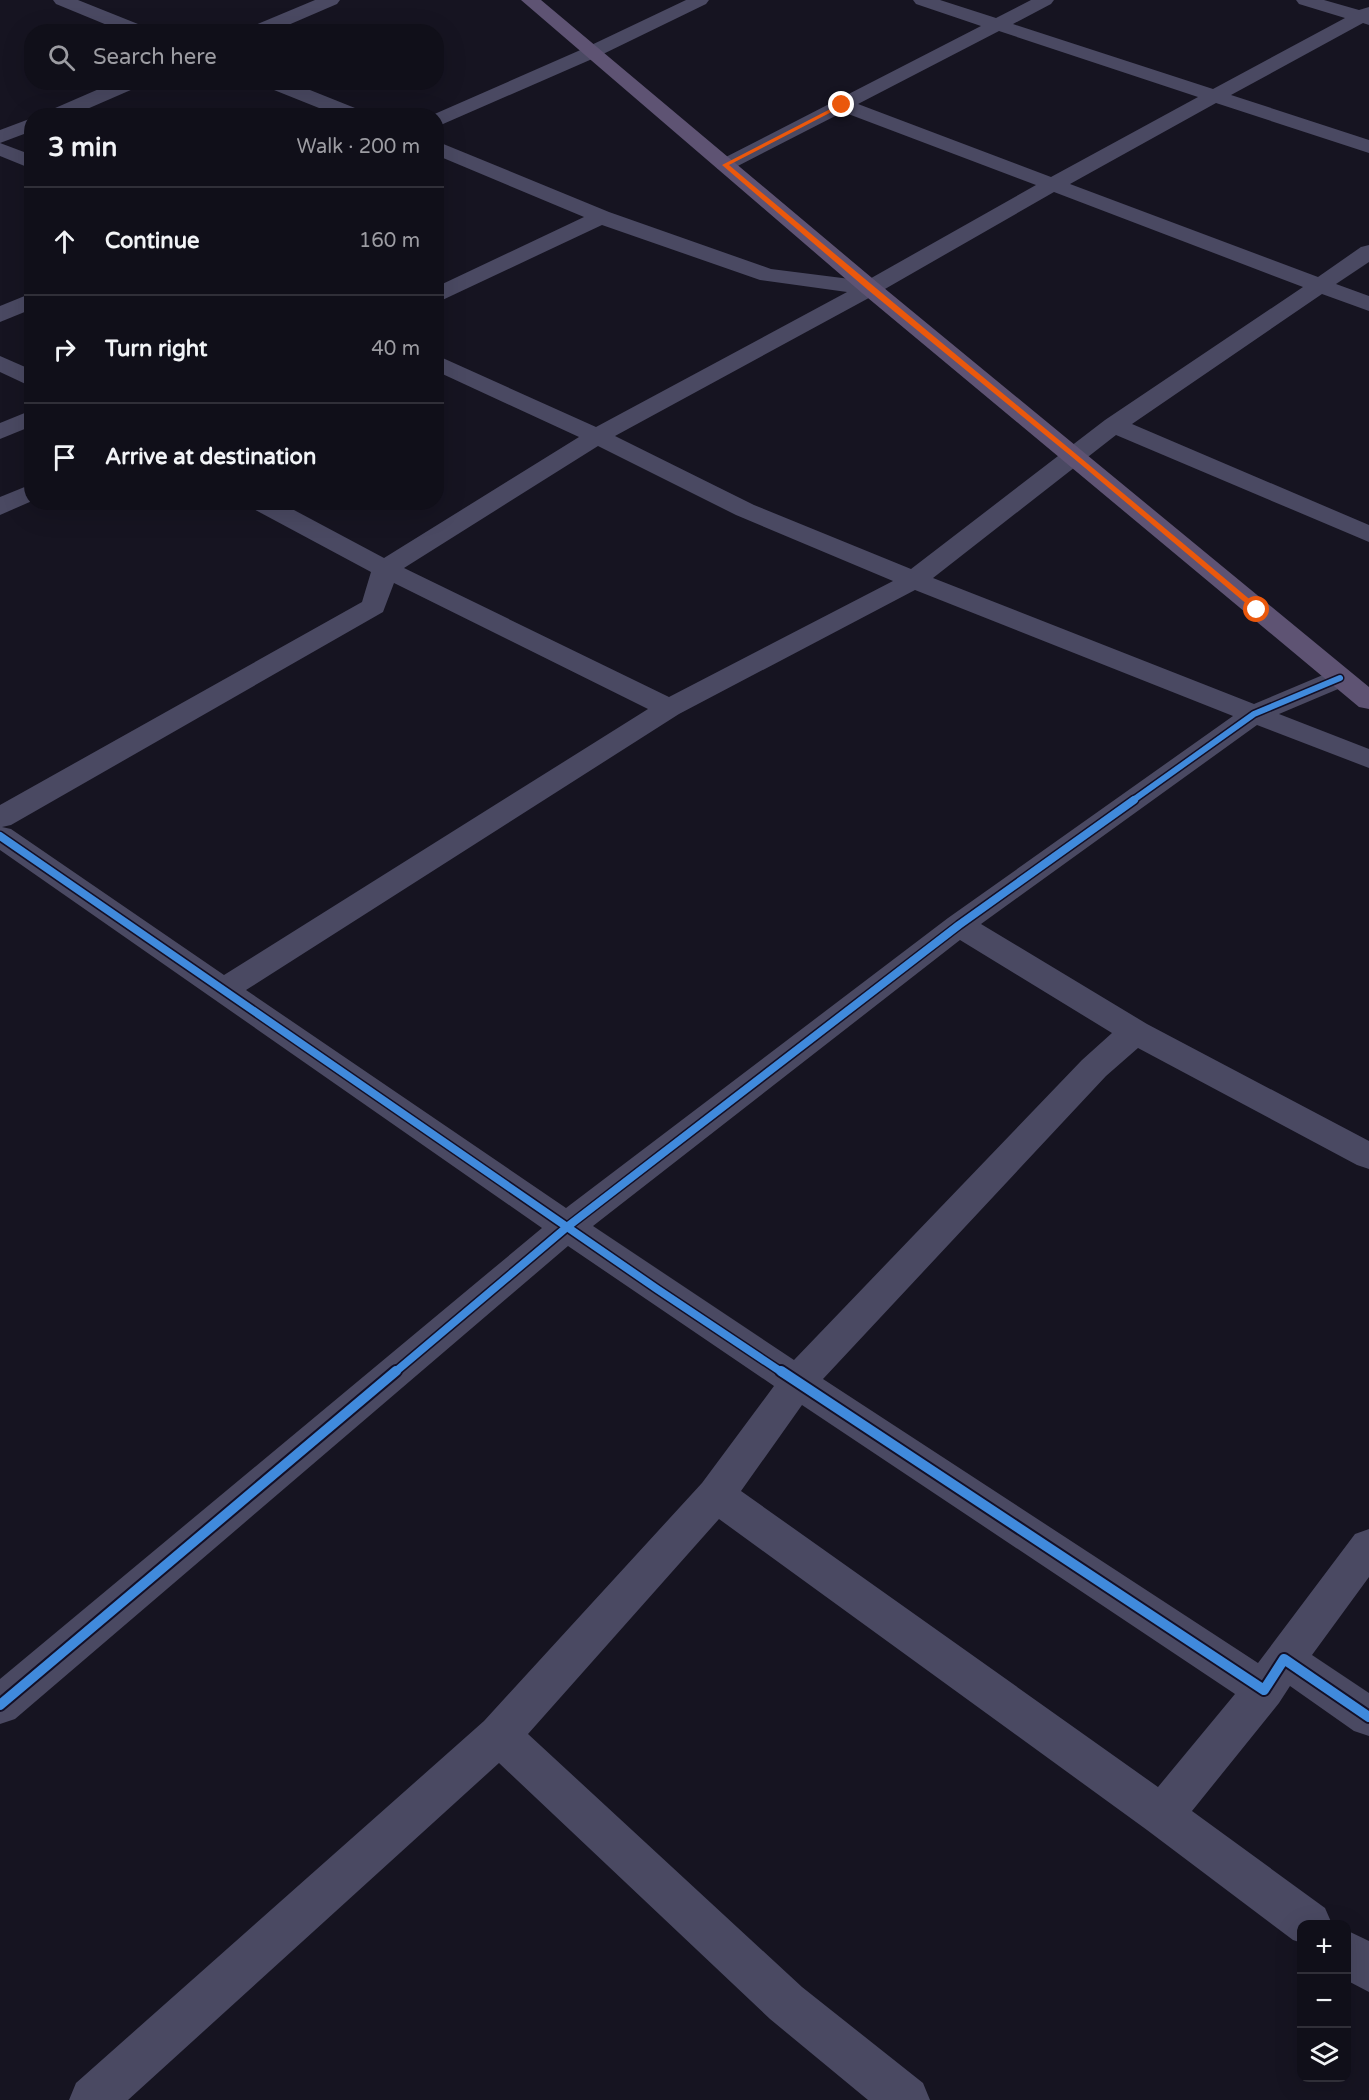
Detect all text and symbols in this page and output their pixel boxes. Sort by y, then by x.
search box [24,24,444,90]
icon: search [45,41,78,74]
text: Search here [93,44,217,70]
route end [828,91,854,117]
text: 3 min [48,132,117,163]
text: Walk · 200 m [297,135,420,159]
icon: ahead [48,225,81,258]
text: Continue [105,228,200,254]
text: 160 m [359,229,420,253]
icon: right [48,333,81,366]
text: Turn right [105,336,207,362]
text: 40 m [371,337,420,361]
icon: arrive [48,441,81,474]
text: Arrive at destination [105,444,316,470]
route start [1243,596,1269,622]
map controls [1297,1920,1351,2082]
button: + [1297,1920,1351,1974]
button: − [1297,1974,1351,2028]
button: layers [1297,2028,1351,2082]

